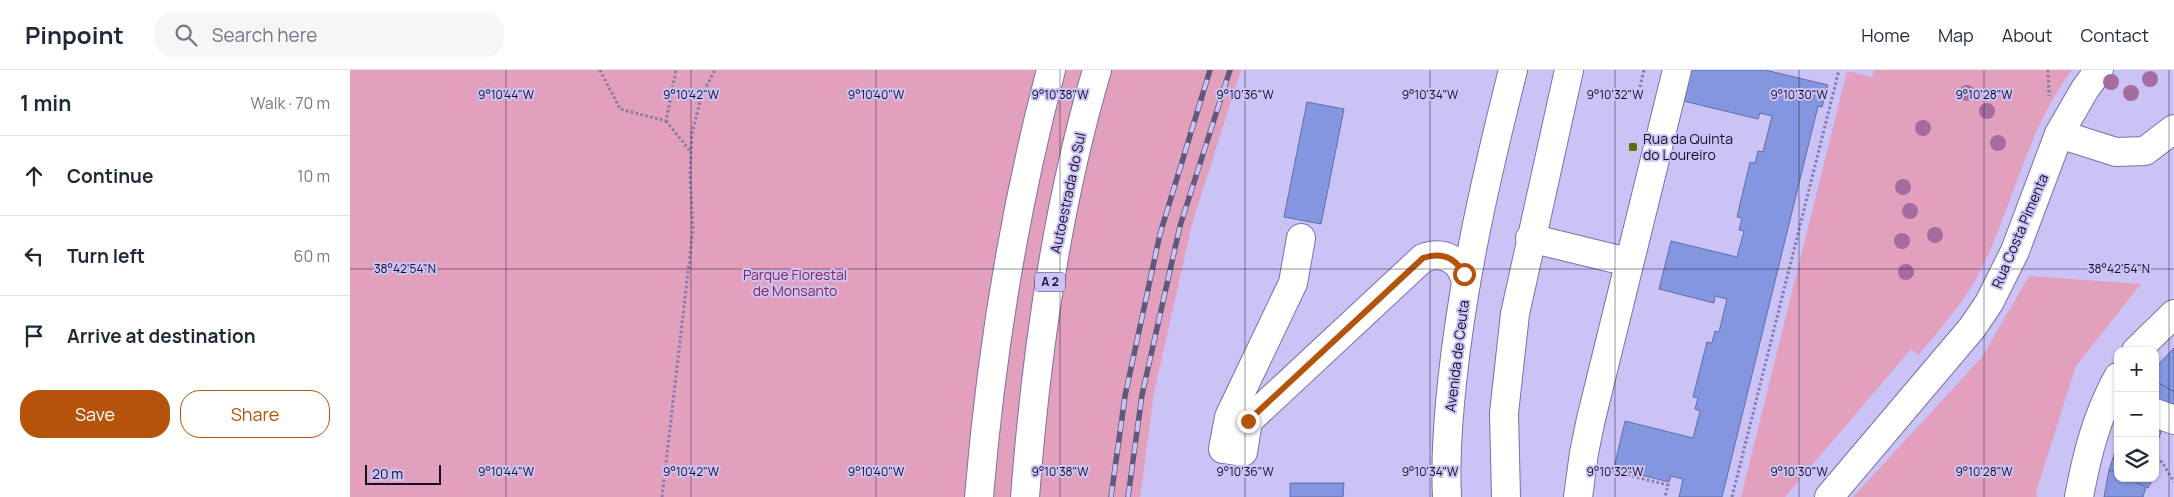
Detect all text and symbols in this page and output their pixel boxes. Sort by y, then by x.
search box [154,12,504,57]
text: Pinpoint [25,18,124,51]
icon: search [172,21,200,49]
text: Search here [212,22,317,48]
text: Home [1861,23,1910,47]
text: Map [1938,23,1974,47]
text: About [2002,23,2052,47]
text: Contact [2080,23,2149,47]
text: 9°10'44"W [478,86,535,103]
text: 9°10'42"W [663,86,720,103]
text: 9°10'40"W [848,86,905,103]
text: 9°10'38"W [1032,86,1089,103]
text: 9°10'36"W [1216,86,1274,103]
text: 9°10'34"W [1402,86,1459,103]
text: 9°10'32"W [1587,86,1644,103]
text: 9°10'30"W [1770,86,1828,103]
text: 9°10'28"W [1955,86,2013,103]
text: 1 min [20,89,71,117]
text: Walk · 70 m [251,92,330,114]
place label: Rua da Quinta do Loureiro [1643,129,1733,164]
street label: Autoestrada do Sul [1045,131,1090,255]
marker: Rua da Quinta do Loureiro [1627,141,1639,153]
icon: ahead [20,162,48,190]
text: Continue [67,163,153,189]
text: 10 m [297,165,330,187]
street label: Rua Costa Pimenta [1987,171,2052,291]
icon: left [20,242,48,270]
text: Turn left [67,243,145,269]
text: 60 m [294,245,330,267]
text: 38°42'54"N [374,260,436,277]
text: 38°42'54"N [2088,260,2150,277]
route start [1453,263,1476,286]
park label: Parque Florestal de Monsanto [743,265,847,300]
road number: A 2 [1035,272,1065,292]
street label: Avenida de Ceuta [1440,299,1473,413]
icon: arrive [20,322,48,350]
text: Arrive at destination [67,323,256,349]
map controls [2114,347,2159,482]
button: + [2114,347,2159,392]
button: Save [20,390,170,438]
button: Share [180,390,330,438]
button: − [2114,392,2159,437]
route end [1237,410,1260,433]
button: layers [2114,437,2159,482]
scale bar [365,462,441,485]
text: 9°10'44"W [478,463,535,480]
text: 9°10'42"W [663,463,720,480]
text: 9°10'40"W [848,463,905,480]
text: 9°10'38"W [1032,463,1089,480]
text: 9°10'36"W [1216,463,1274,480]
text: 9°10'34"W [1402,463,1459,480]
text: 9°10'32"W [1587,463,1644,480]
text: 9°10'30"W [1770,463,1828,480]
text: 9°10'28"W [1955,463,2013,480]
text: 20 m [372,464,403,483]

